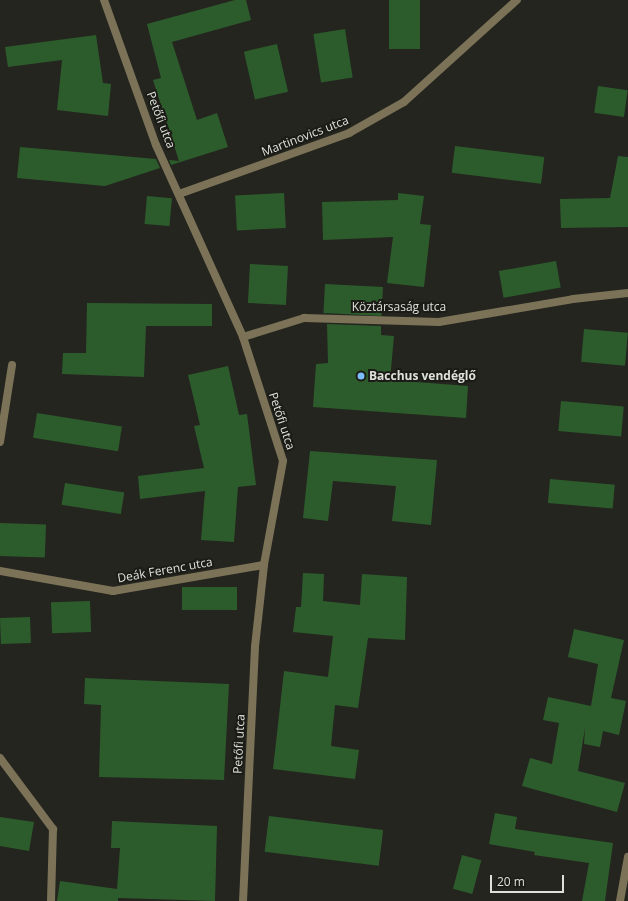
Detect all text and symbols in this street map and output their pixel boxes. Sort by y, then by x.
street label: Petőfi utca [144,90,178,150]
street label: Martinovics utca [260,113,350,159]
street label: Köztársaság utca [352,300,446,314]
place label: Bacchus vendéglő [369,369,476,383]
marker: Bacchus vendéglő [356,371,366,381]
street label: Petőfi utca [266,390,298,452]
street label: Deák Ferenc utca [116,555,214,585]
street label: Petőfi utca [230,714,248,774]
scale bar [492,867,566,893]
text: 20 m [497,873,525,890]

